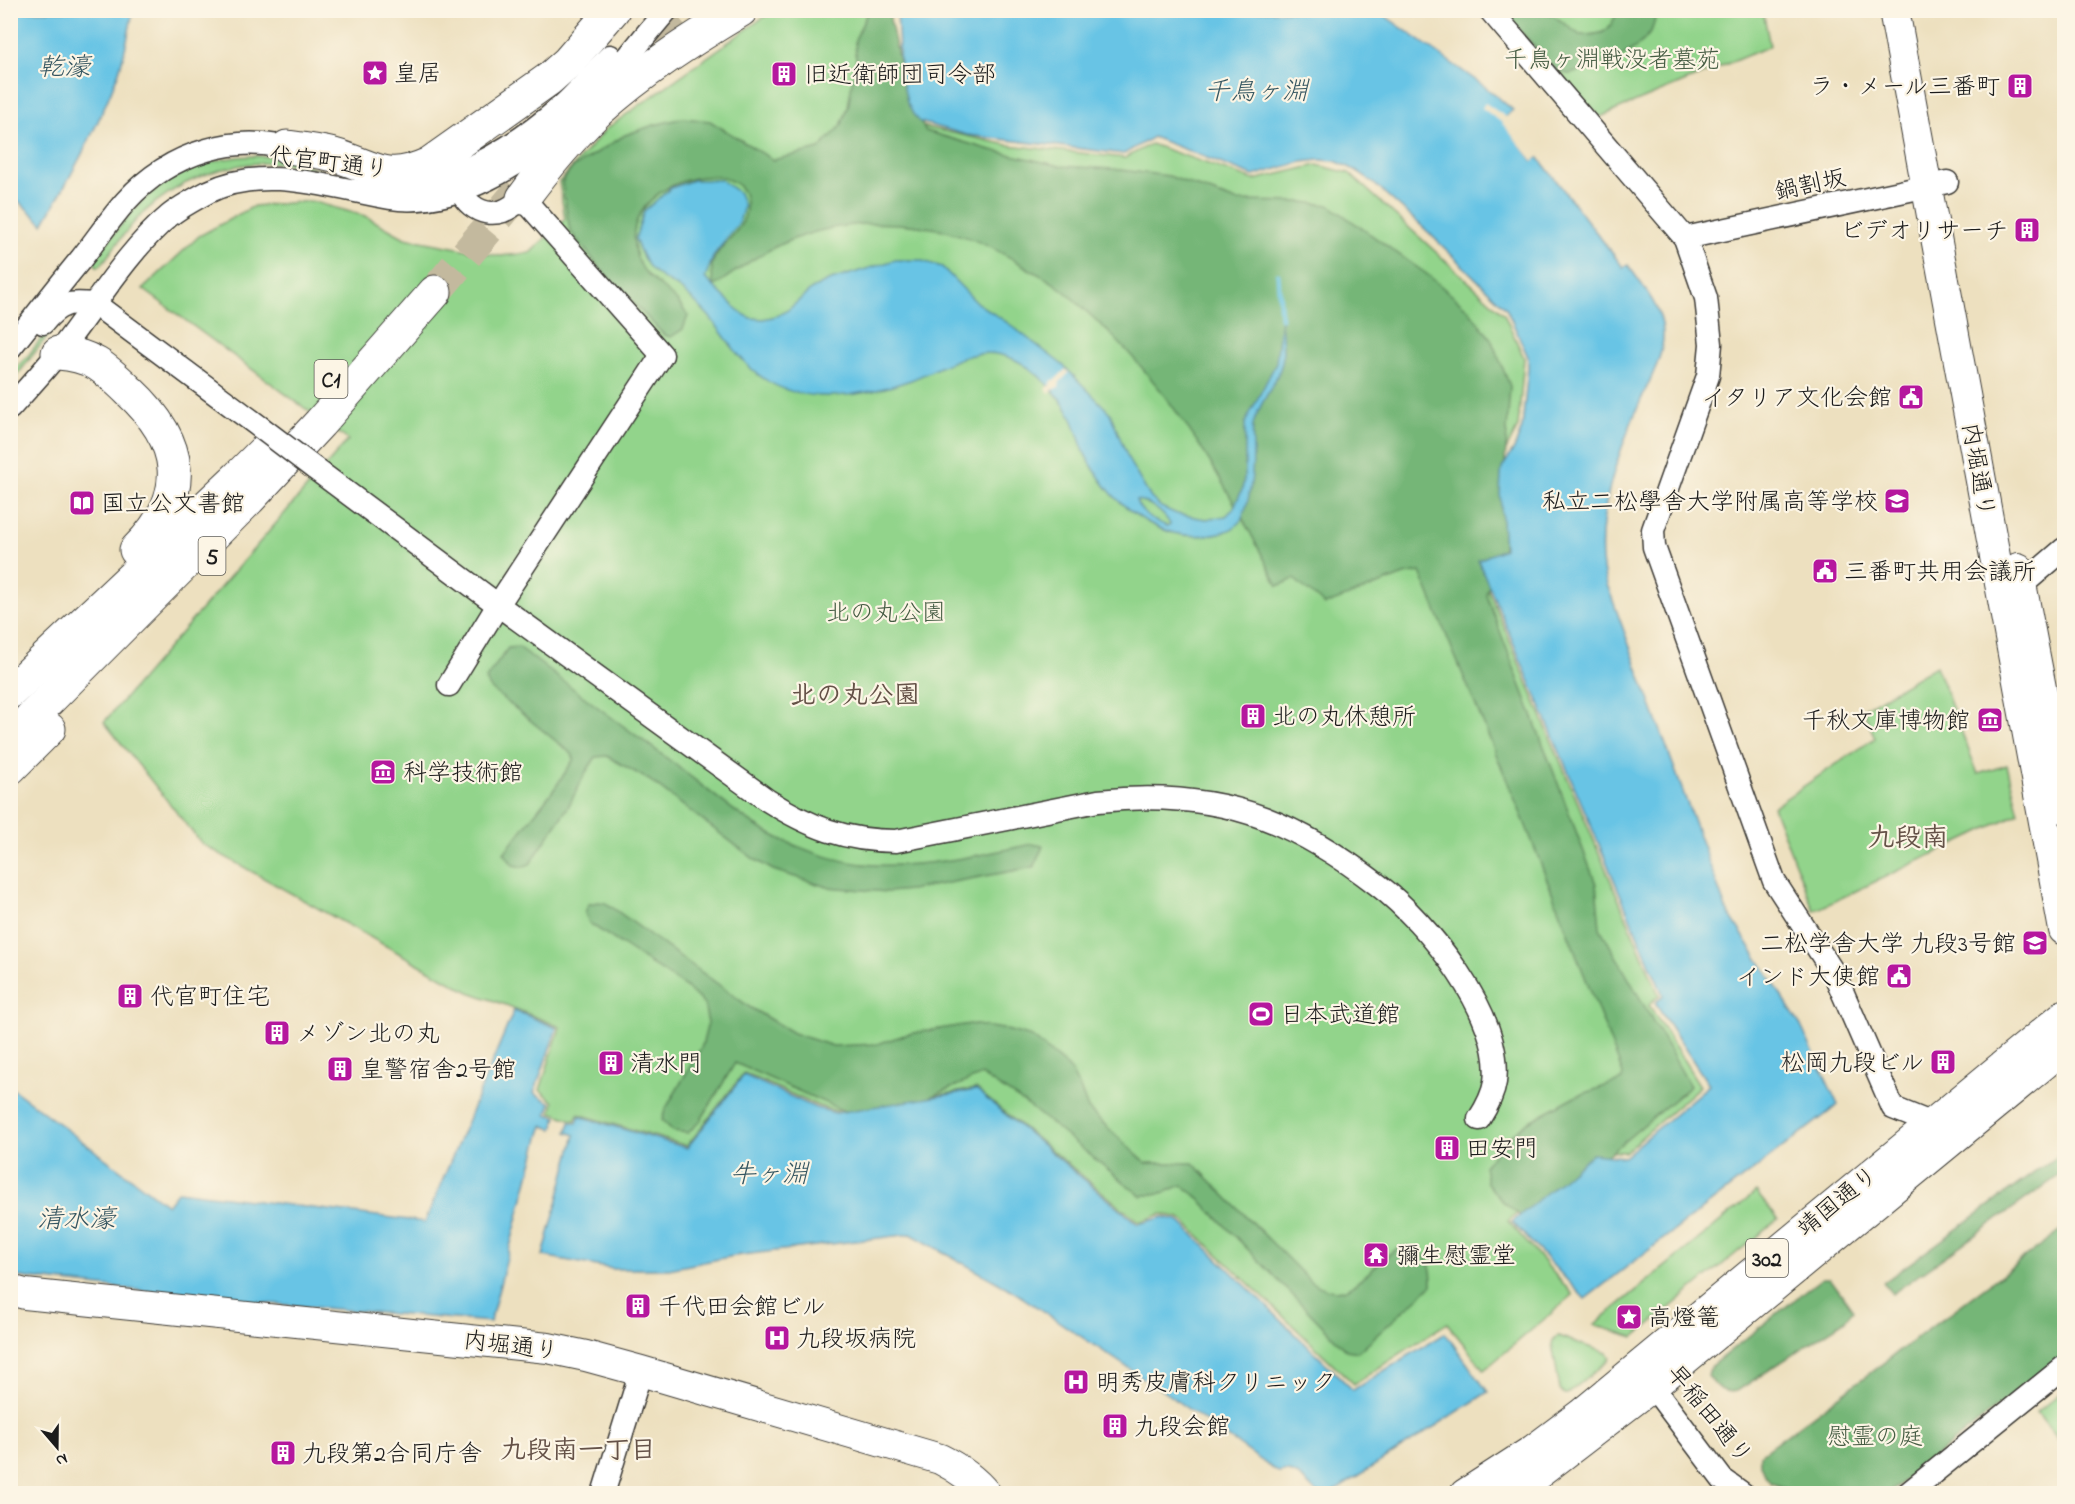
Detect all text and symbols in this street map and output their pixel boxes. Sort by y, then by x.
park label: 千鳥ヶ淵戦没者墓苑 [1504,44,1720,79]
water label: 乾濠 [38,50,93,88]
place icon: 皇居 [360,58,390,88]
place label: 皇居 [394,58,442,93]
building icon: 旧近衛師団司令部 [769,59,799,89]
place label: 旧近衛師団司令部 [804,59,996,94]
place label: ラ・メール三番町 [1809,71,2000,106]
building icon: ラ・メール三番町 [2005,71,2035,101]
water label: 千鳥ヶ淵 [1204,74,1310,112]
street label: 代官町通り [267,140,390,189]
street label: 鍋割坂 [1772,162,1849,211]
place label: ビデオリサーチ [1840,215,2008,250]
building icon: ビデオリサーチ [2012,215,2042,245]
road number: C1 [314,360,348,398]
place label: イタリア文化会館 [1701,382,1892,417]
public building icon: イタリア文化会館 [1896,382,1926,412]
street label: 内堀通り [1951,420,2002,521]
place label: 私立二松學舎大学附属高等学校 [1542,486,1878,521]
school or university icon: 私立二松學舎大学附属高等学校 [1882,486,1912,516]
library icon: 国立公文書館 [67,488,97,518]
place label: 国立公文書館 [101,488,245,523]
road number: 5 [198,537,226,575]
public building icon: 三番町共用会議所 [1810,556,1840,586]
place label: 三番町共用会議所 [1844,556,2036,591]
park label: 北の丸公園 [826,597,946,632]
district label: 北の丸公園 [790,678,920,716]
building icon: 北の丸休憩所 [1238,701,1268,731]
place label: 北の丸休憩所 [1272,701,1416,736]
place label: 千秋文庫博物館 [1802,705,1970,740]
museum icon: 千秋文庫博物館 [1975,705,2005,735]
museum icon: 科学技術館 [368,757,398,787]
place label: 科学技術館 [403,757,523,792]
district label: 九段南 [1868,820,1949,859]
place label: 二松学舎大学 九段3号館 [1760,928,2016,963]
school or university icon: 二松学舎大学 九段3号館 [2020,928,2050,958]
place label: インド大使館 [1736,961,1880,996]
public building icon: インド大使館 [1884,961,1914,991]
building icon: 代官町住宅 [115,981,145,1011]
place label: 代官町住宅 [150,981,270,1016]
sports icon: 日本武道館 [1246,999,1276,1029]
place label: 日本武道館 [1280,999,1400,1034]
building icon: メゾン北の丸 [262,1018,292,1048]
place label: メゾン北の丸 [296,1018,440,1053]
place label: 松岡九段ビル [1780,1047,1924,1082]
building icon: 松岡九段ビル [1928,1047,1958,1077]
building icon: 清水門 [596,1048,626,1078]
place label: 清水門 [630,1048,702,1083]
building icon: 皇警宿舎2号館 [325,1054,355,1084]
place label: 皇警宿舎2号館 [360,1054,516,1089]
building icon: 田安門 [1432,1133,1462,1163]
place label: 田安門 [1466,1133,1538,1168]
water label: 牛ヶ淵 [730,1157,810,1195]
street label: 靖国通り [1790,1159,1887,1247]
water label: 清水濠 [37,1202,118,1240]
road number: 302 [1746,1239,1788,1277]
temple icon: 彌生慰霊堂 [1361,1240,1391,1270]
place label: 彌生慰霊堂 [1396,1240,1516,1275]
building icon: 千代田会館ビル [623,1291,653,1321]
place label: 千代田会館ビル [658,1291,826,1326]
place icon: 高燈篭 [1614,1302,1644,1332]
place label: 高燈篭 [1648,1302,1720,1337]
hospital icon: 九段坂病院 [762,1323,792,1353]
place label: 九段坂病院 [796,1323,916,1358]
street label: 内堀通り [461,1324,560,1371]
street label: 早稲田通り [1657,1358,1759,1473]
hospital icon: 明秀皮膚科クリニック [1061,1367,1091,1397]
place label: 明秀皮膚科クリニック [1096,1367,1336,1402]
building icon: 九段会館 [1100,1411,1130,1441]
place label: 九段会館 [1134,1411,1230,1446]
north arrow [27,1417,87,1477]
park label: 慰霊の庭 [1827,1421,1923,1456]
district label: 九段南一丁目 [500,1433,656,1471]
building icon: 九段第2合同庁舎 [268,1438,298,1468]
place label: 九段第2合同庁舎 [302,1438,482,1473]
text: N [52,1446,71,1472]

